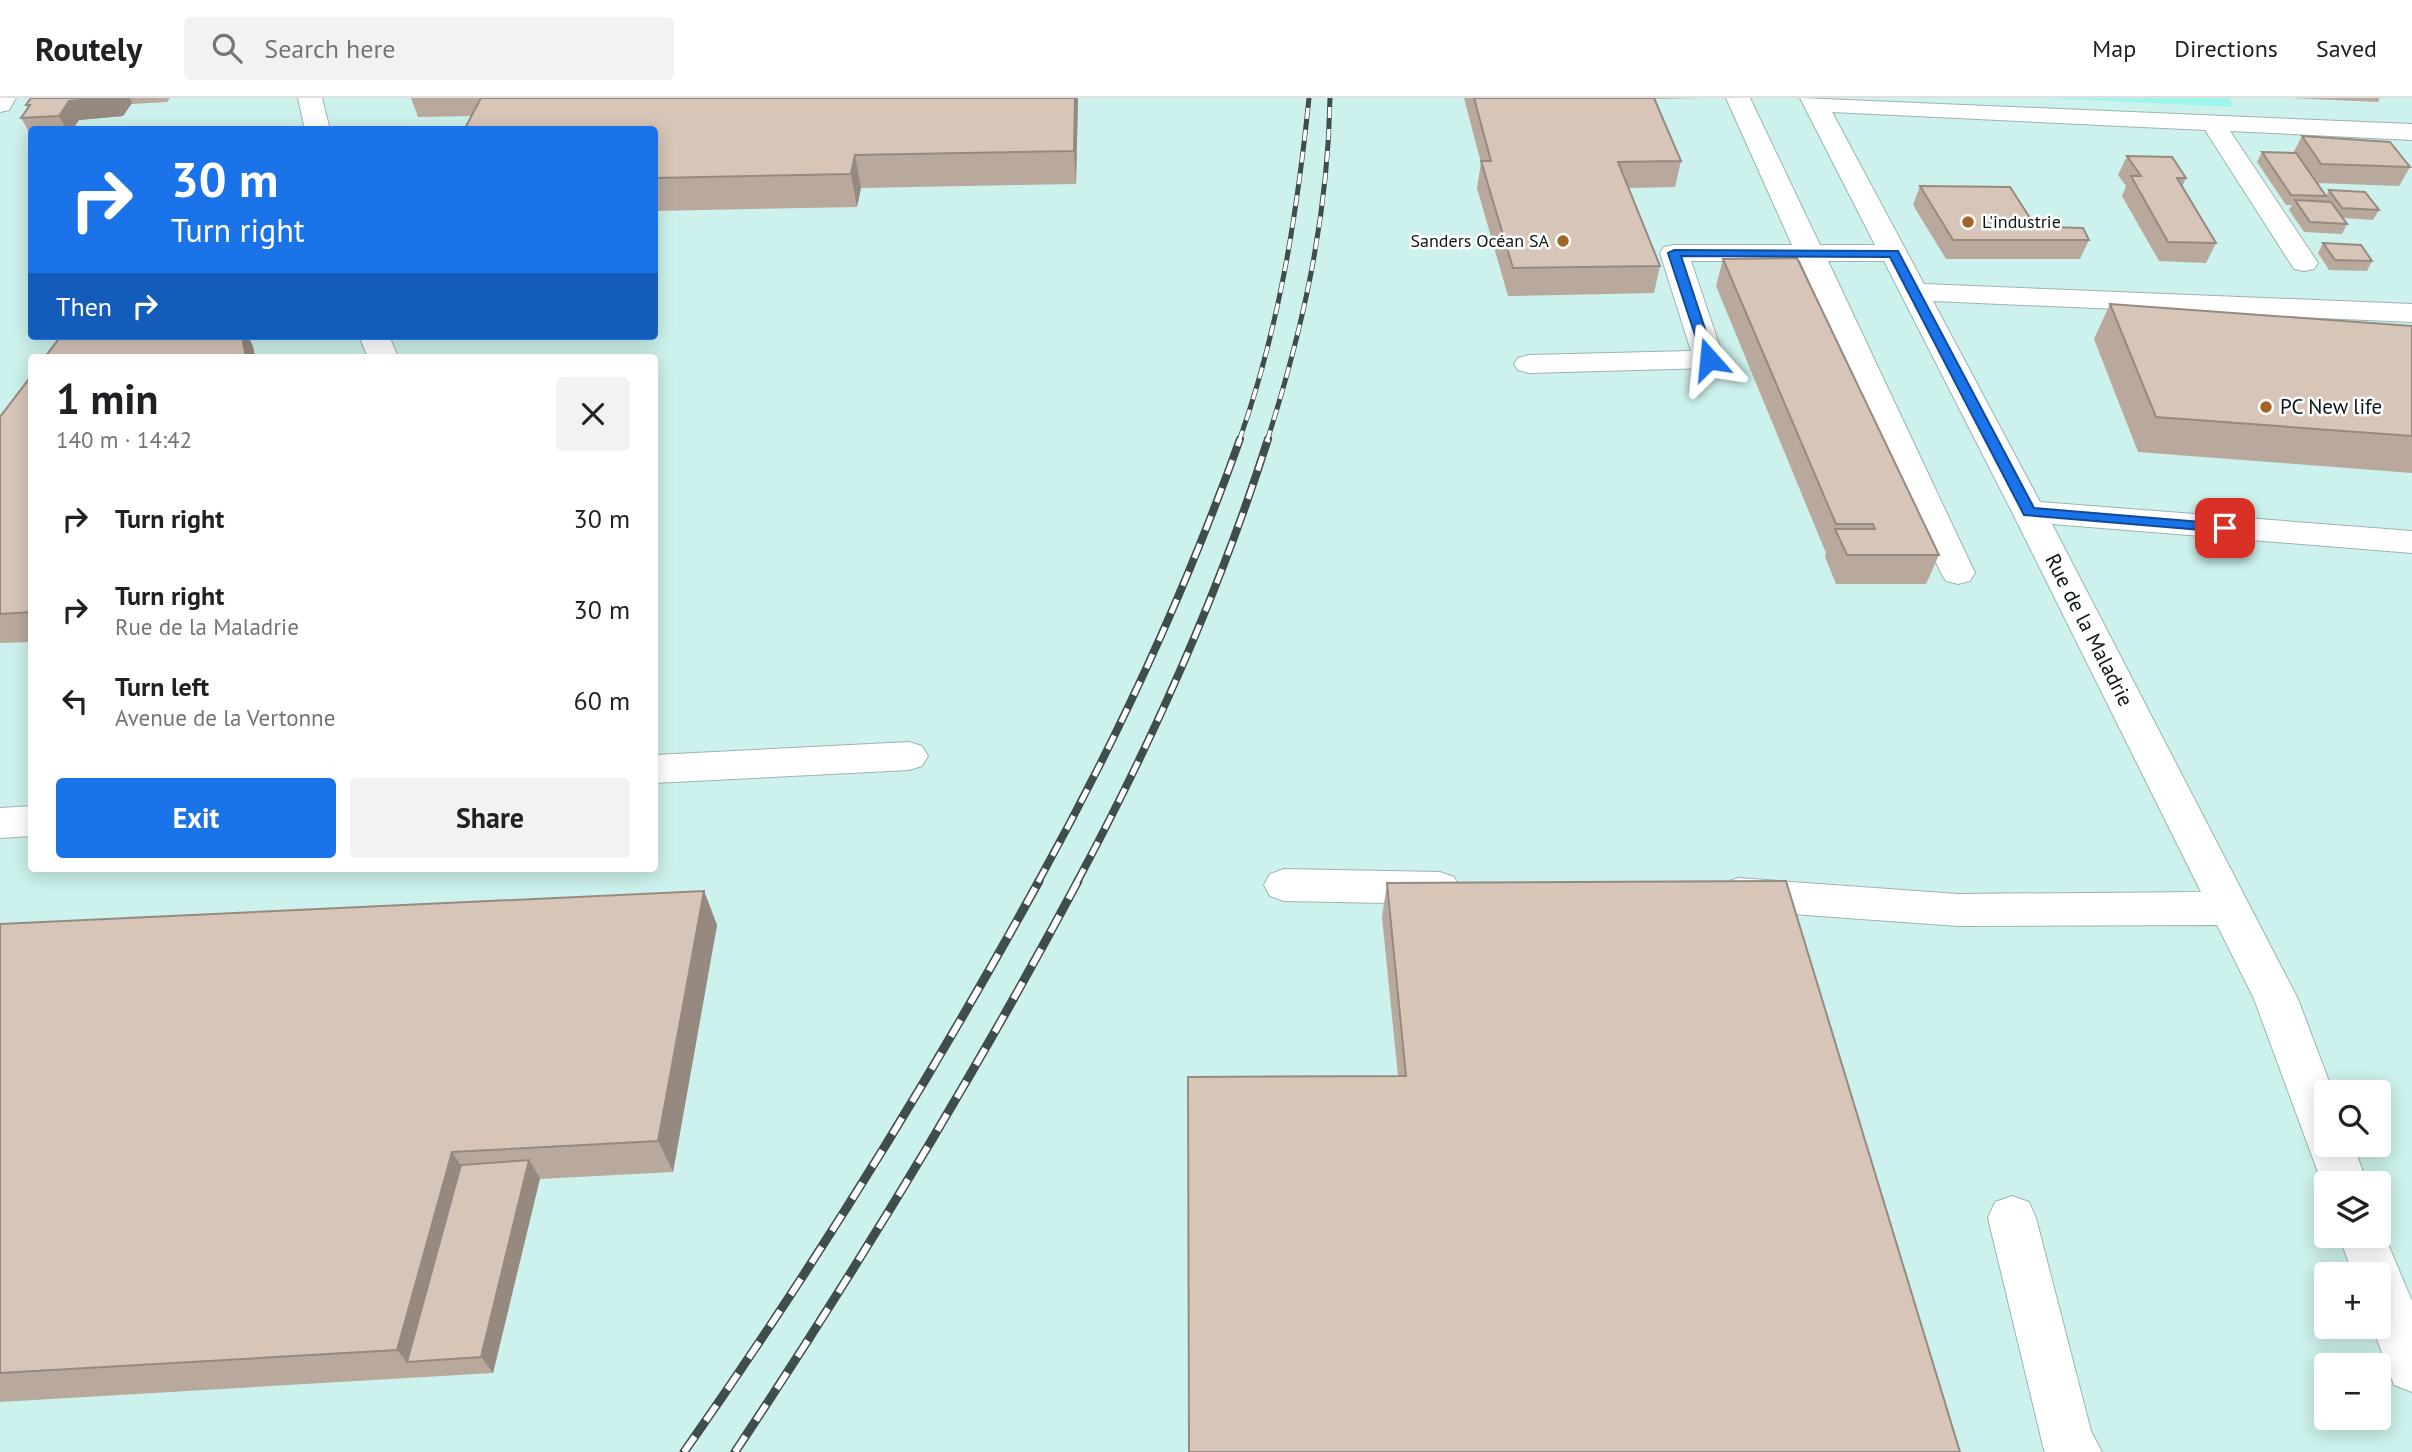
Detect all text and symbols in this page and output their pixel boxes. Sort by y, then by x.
search box [184,17,674,80]
text: Routely [35,27,142,70]
icon: search [208,29,246,67]
text: Search here [264,32,395,65]
text: Map [2092,33,2136,64]
text: Directions [2174,33,2278,64]
text: Saved [2316,33,2377,64]
text: 30 m [171,147,278,211]
icon: right [56,154,147,245]
text: Turn right [171,209,305,251]
place label: L'industrie [1982,210,2061,233]
marker: L'industrie [1960,214,1976,230]
place label: Sanders Océan SA [1411,229,1549,252]
marker: Sanders Océan SA [1555,233,1571,249]
icon: right [126,287,164,325]
text: Then [56,290,112,323]
position arrow [1672,322,1746,396]
text: 1 min [56,371,158,426]
button: close [556,377,630,451]
place label: PC New life [2280,393,2382,420]
marker: PC New life [2258,399,2274,415]
text: 140 m · 14:42 [56,425,192,454]
pin [2195,498,2255,558]
icon: right [56,500,94,538]
text: Turn right [115,502,224,535]
text: 30 m [574,502,630,535]
icon: arrive [2206,509,2244,547]
street label: Rue de la Maladrie [2039,549,2140,711]
text: Turn right [115,579,224,612]
icon: right [56,591,94,629]
text: 30 m [574,593,630,626]
text: Rue de la Maladrie [115,612,299,641]
text: Turn left [115,670,209,703]
icon: left [56,682,94,720]
text: 60 m [574,684,630,717]
text: Avenue de la Vertonne [115,703,335,732]
button: Exit [56,778,336,858]
button: Share [350,778,630,858]
map controls [2314,1080,2391,1430]
button: search [2314,1080,2391,1157]
button: layers [2314,1171,2391,1248]
button: + [2314,1262,2391,1339]
button: − [2314,1353,2391,1430]

